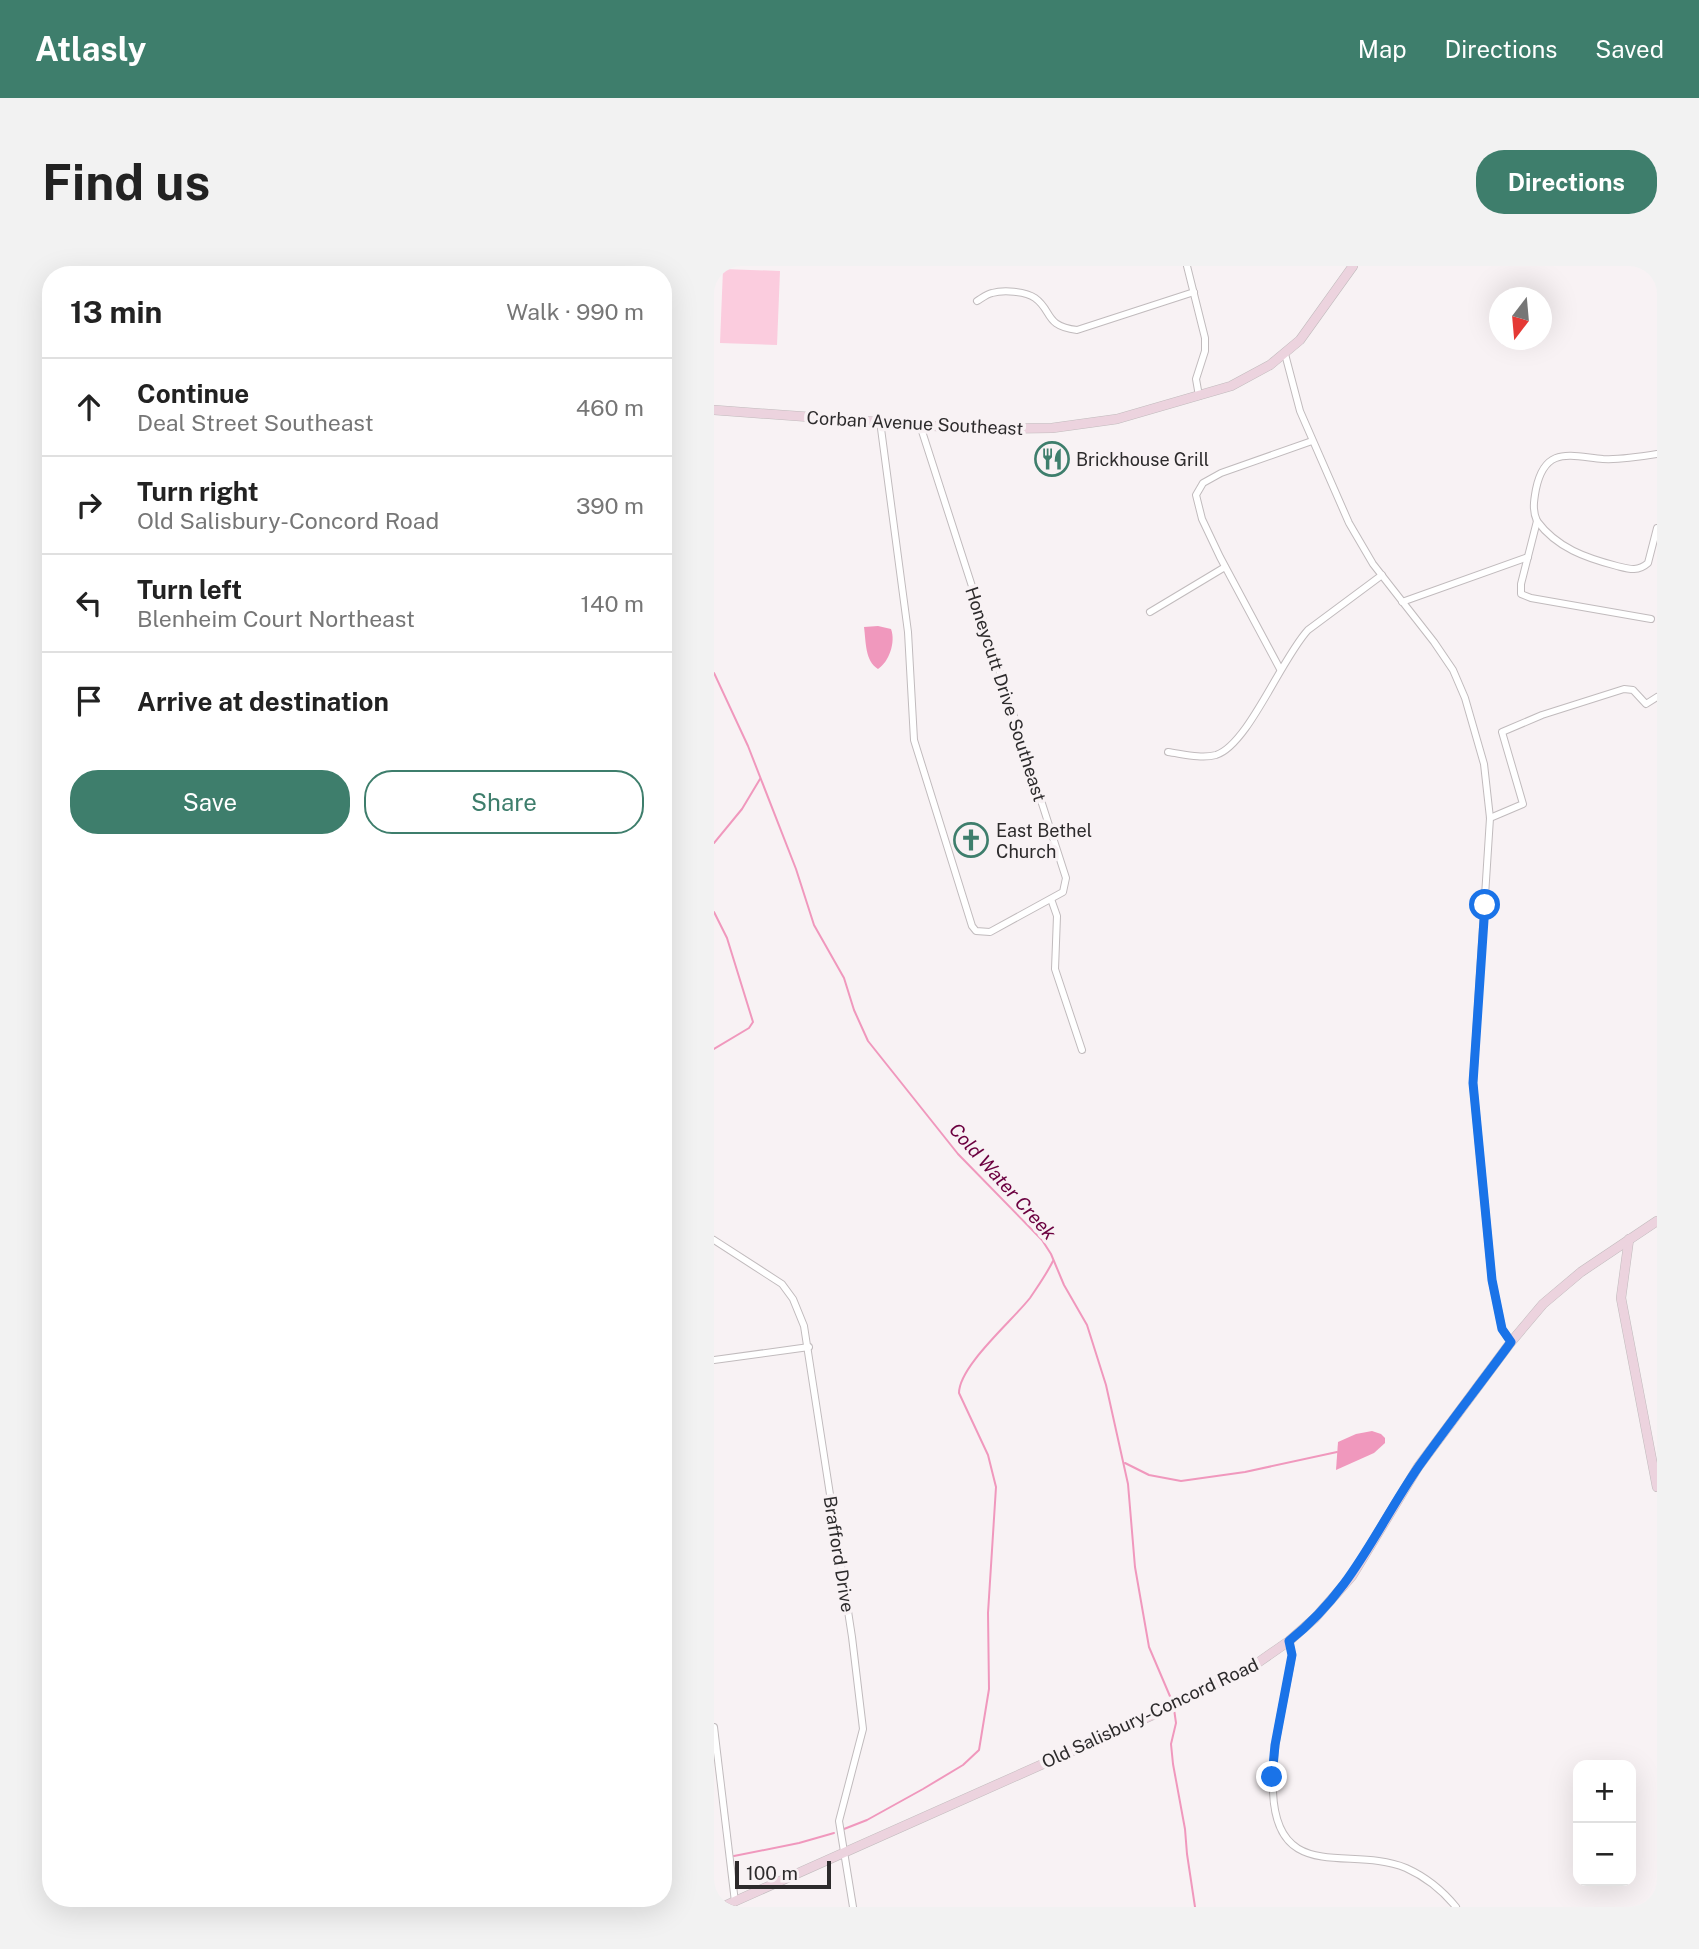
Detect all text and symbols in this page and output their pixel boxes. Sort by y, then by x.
text: Atlasly [35,30,146,68]
text: Map [1358,35,1407,63]
text: Directions [1445,35,1557,63]
text: Saved [1595,35,1664,63]
button: Directions [1476,150,1657,214]
text: Find us [42,153,210,211]
north arrow [1489,287,1552,350]
text: 13 min [70,294,162,330]
text: Walk · 990 m [506,298,644,325]
text: Continue [137,378,249,409]
icon: ahead [70,388,108,426]
text: 460 m [576,394,644,421]
street label: Corban Avenue Southeast [806,407,1024,439]
text: Deal Street Southeast [137,409,374,436]
restaurant icon: Brickhouse Grill [1033,440,1071,478]
place label: Brickhouse Grill [1076,449,1209,470]
text: Turn right [137,476,259,507]
icon: right [70,486,108,524]
text: 390 m [576,492,644,519]
text: Old Salisbury-Concord Road [137,507,439,534]
text: Turn left [137,574,242,605]
icon: left [70,584,108,622]
street label: Honeycutt Drive Southeast [961,584,1051,804]
text: 140 m [581,590,644,617]
text: Blenheim Court Northeast [137,605,415,632]
icon: arrive [70,682,108,720]
text: Arrive at destination [137,686,389,717]
button: Save [70,770,350,834]
button: Share [364,770,644,834]
place label: East Bethel Church [996,820,1092,862]
church icon: East Bethel Church [952,821,990,859]
route start [1469,889,1500,920]
water label: Cold Water Creek [945,1118,1062,1244]
street label: Brafford Drive [819,1494,859,1614]
street label: Old Salisbury-Concord Road [1038,1654,1262,1772]
map controls [1573,1760,1636,1886]
button: + [1573,1760,1636,1823]
route end [1256,1761,1287,1792]
button: − [1573,1823,1636,1886]
scale bar [735,1858,831,1890]
text: 100 m [746,1862,798,1884]

